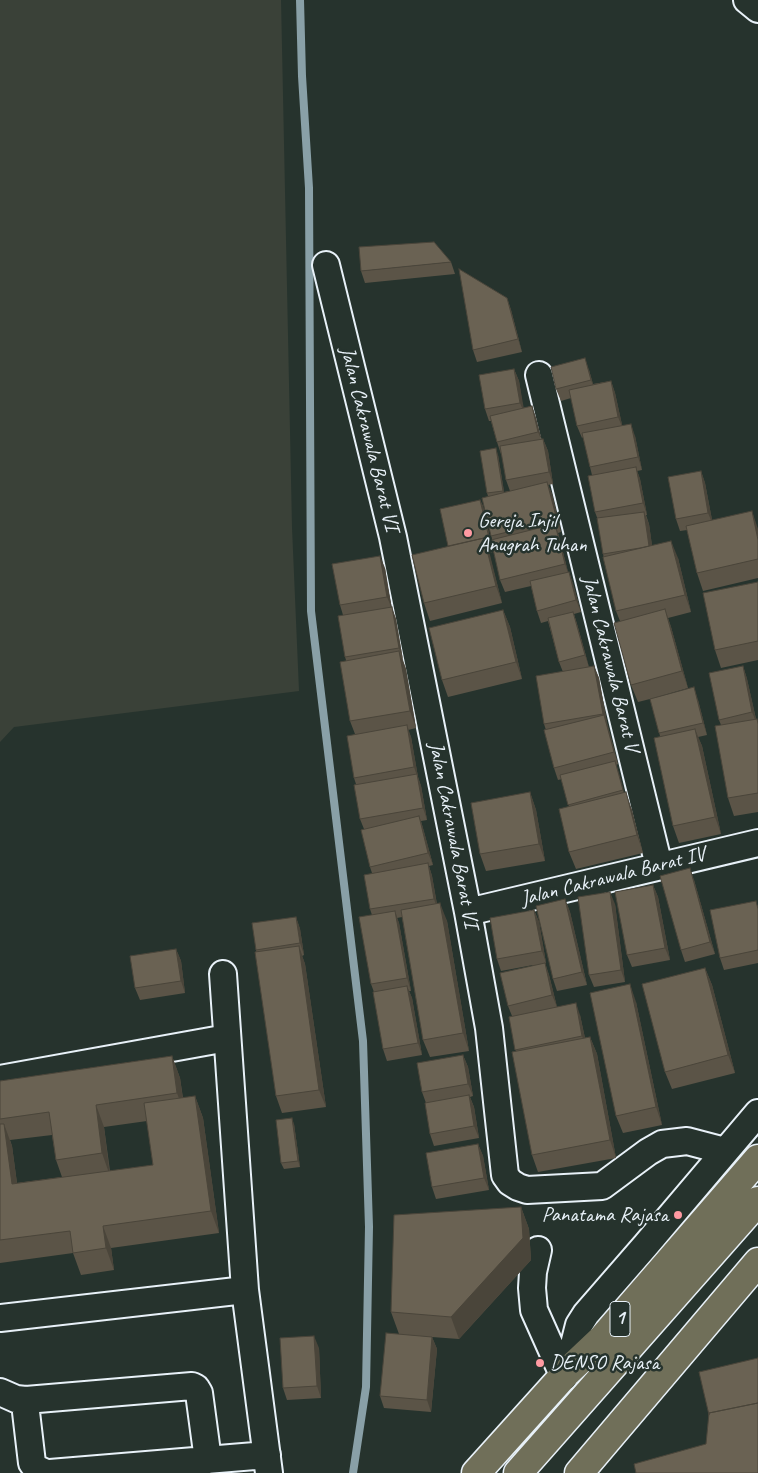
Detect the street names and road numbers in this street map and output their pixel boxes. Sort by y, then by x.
street label: Jalan Cakrawala Barat VI [334,344,404,534]
street label: Jalan Cakrawala Barat V [576,573,644,755]
street label: Jalan Cakrawala Barat VI [423,740,483,930]
street label: Jalan Cakrawala Barat IV [518,842,708,912]
road number: 1 [610,1302,630,1336]

